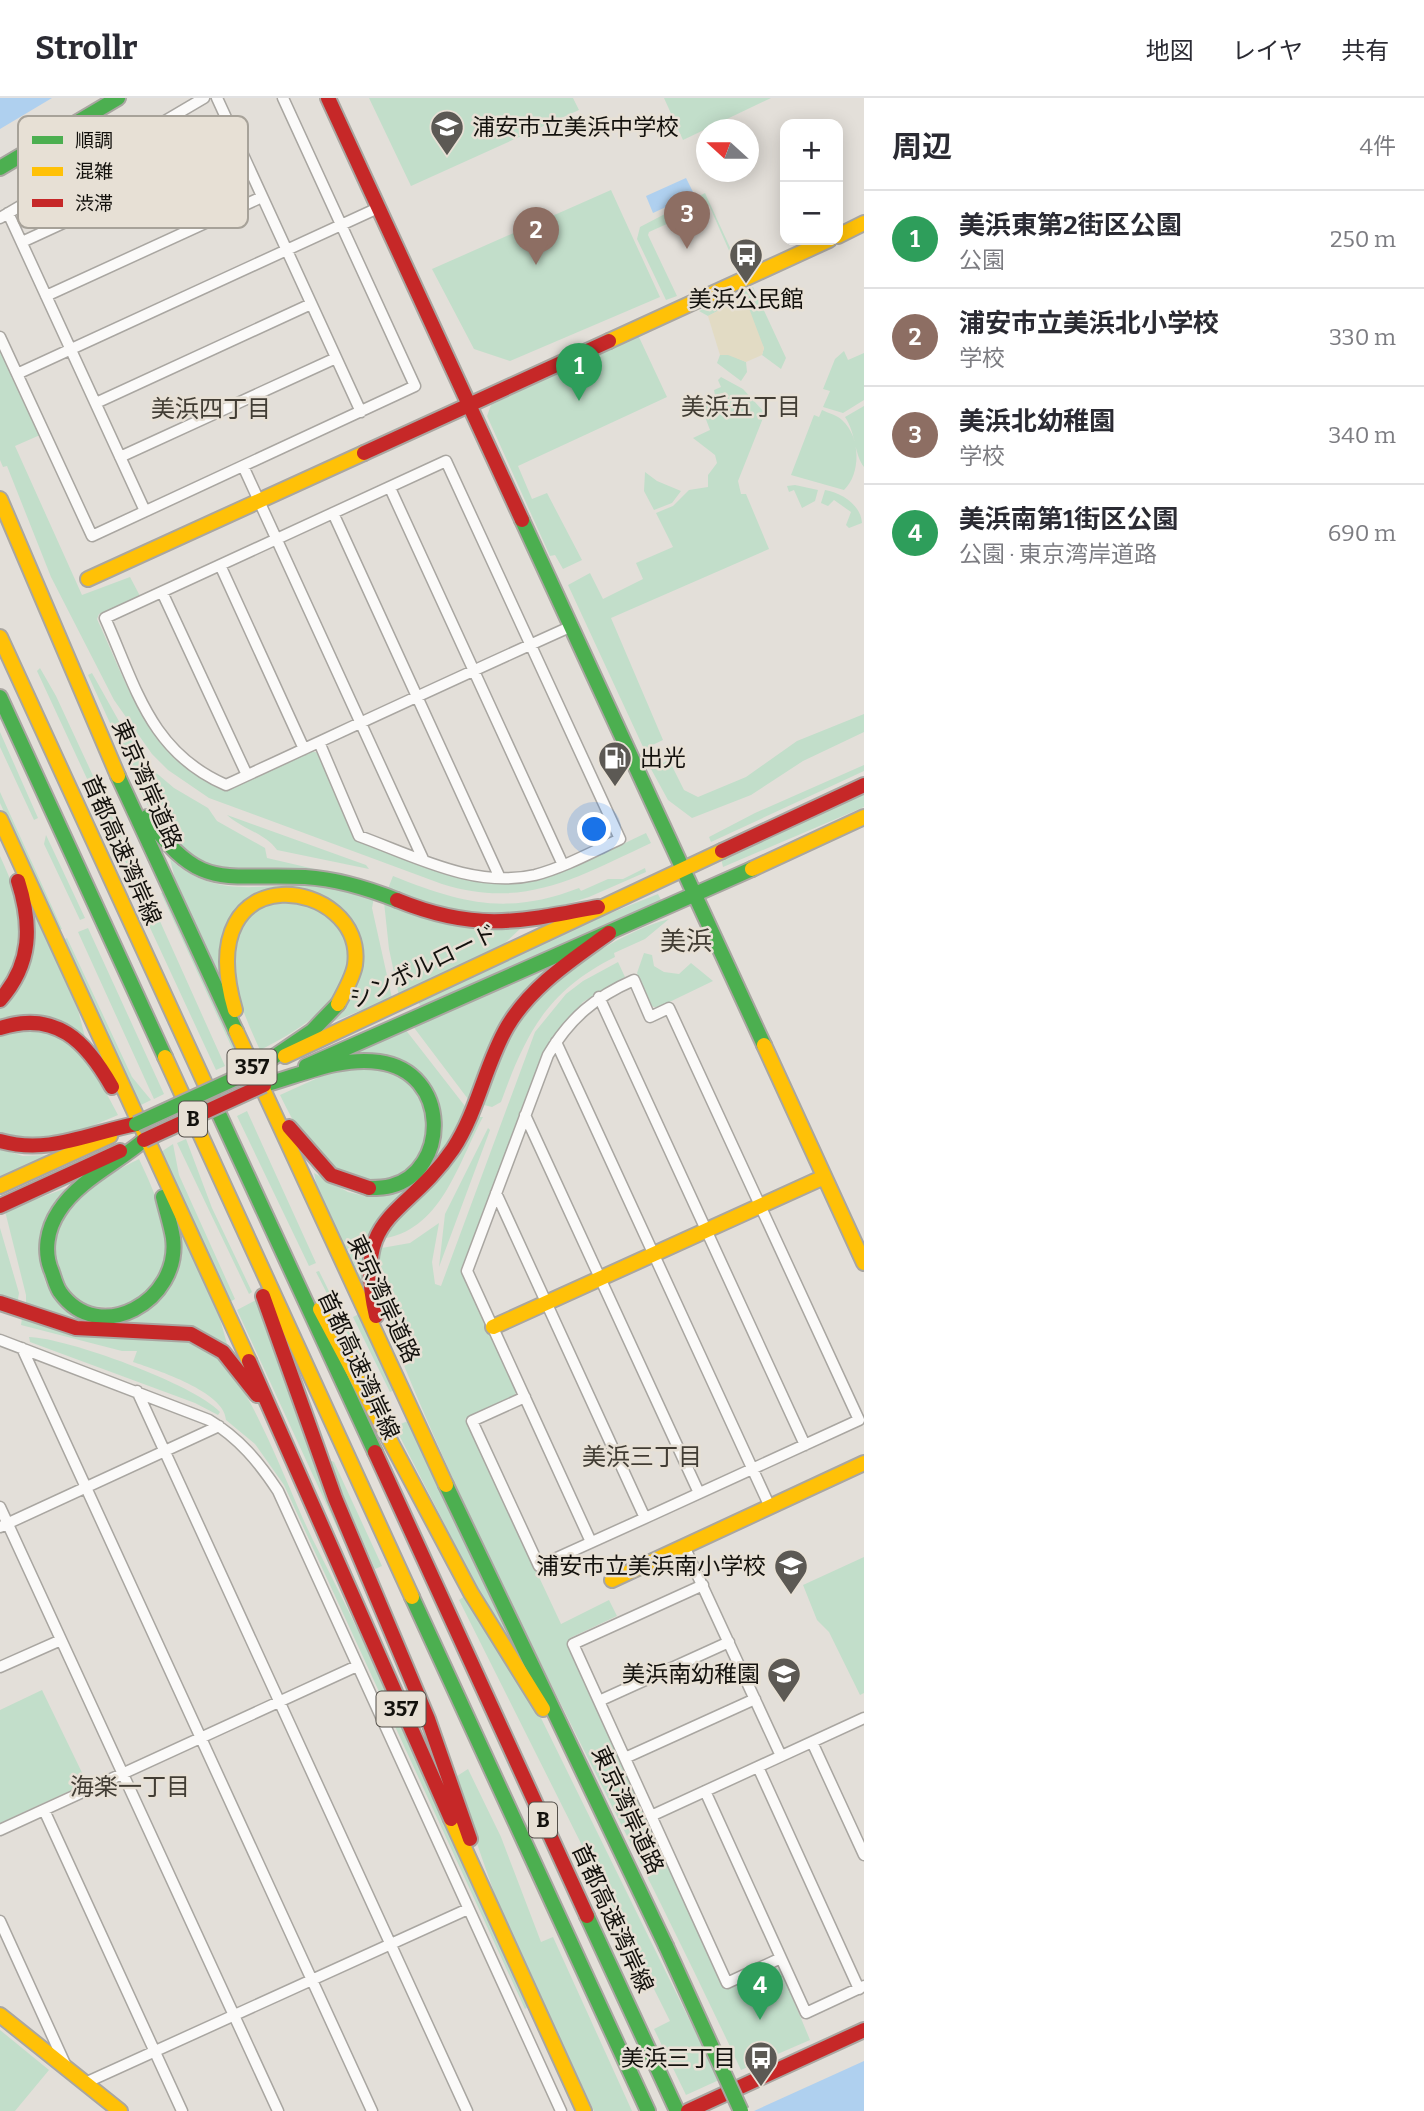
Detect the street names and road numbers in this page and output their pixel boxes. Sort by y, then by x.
street label: 東京湾岸道路 [106,715,188,853]
street label: 首都高速湾岸線 [76,771,168,929]
street label: シンボルロード [345,918,501,1014]
road number: 357 [228,1049,276,1084]
road number: B [179,1102,207,1136]
street label: 東京湾岸道路 [342,1231,426,1367]
street label: 首都高速湾岸線 [312,1286,406,1444]
road number: 357 [376,1692,426,1726]
street label: 東京湾岸道路 [586,1742,670,1878]
road number: B [529,1802,557,1838]
street label: 首都高速湾岸線 [566,1839,660,1997]

